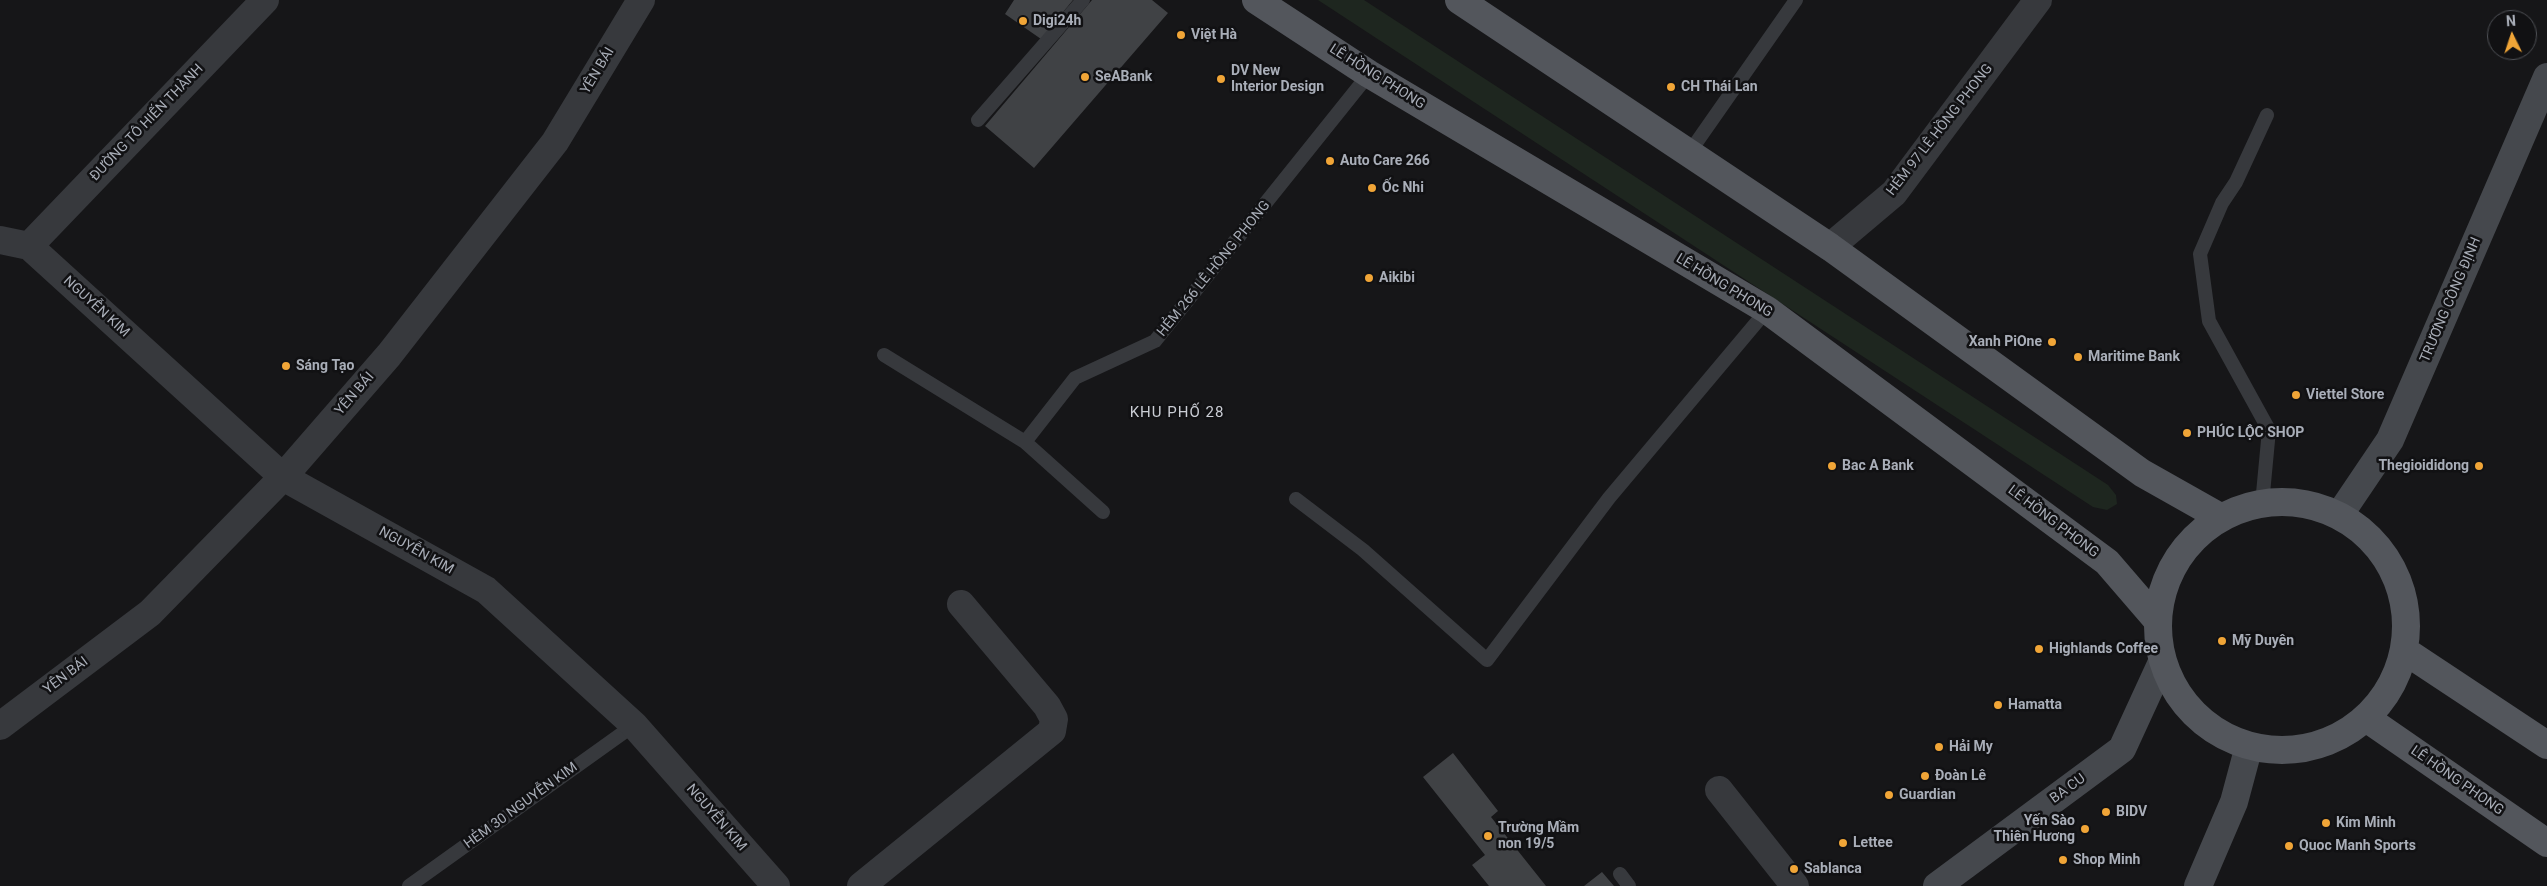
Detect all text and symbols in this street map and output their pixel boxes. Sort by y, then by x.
north arrow [2487,10,2537,60]
place label: Digi24h [1033,13,1081,29]
text: N [2506,13,2517,29]
marker: Digi24h [1017,15,1029,27]
place label: Việt Hà [1191,27,1237,43]
marker: Việt Hà [1175,29,1187,41]
street label: LÊ HỒNG PHONG [1326,41,1428,113]
street label: YÊN BÁI [578,45,618,97]
street label: ĐƯỜNG TÔ HIẾN THÀNH [87,61,207,185]
street label: HẺM 97 LÊ HỒNG PHONG [1883,61,1997,199]
place label: DV New Interior Design [1231,63,1324,95]
place label: SeABank [1095,69,1152,85]
marker: SeABank [1079,71,1091,83]
marker: DV New Interior Design [1215,73,1227,85]
place label: CH Thái Lan [1681,79,1758,95]
marker: CH Thái Lan [1665,81,1677,93]
place label: Auto Care 266 [1340,153,1430,169]
marker: Auto Care 266 [1324,155,1336,167]
place label: Ốc Nhi [1382,180,1424,196]
marker: Ốc Nhi [1366,182,1378,194]
street label: HẺM 266 LÊ HỒNG PHONG [1154,198,1274,340]
street label: TRƯƠNG CÔNG ĐỊNH [2417,235,2485,365]
street label: LÊ HỒNG PHONG [1673,251,1775,321]
place label: Aikibi [1379,270,1415,286]
marker: Aikibi [1363,272,1375,284]
street label: NGUYỄN KIM [59,273,133,341]
place label: Xanh PiOne [1969,334,2042,350]
marker: Xanh PiOne [2046,336,2058,348]
place label: Maritime Bank [2088,349,2180,365]
marker: Maritime Bank [2072,351,2084,363]
place label: Sáng Tạo [296,358,354,374]
marker: Sáng Tạo [280,360,292,372]
street label: YÊN BÁI [332,369,378,419]
place label: Viettel Store [2306,387,2384,403]
marker: Viettel Store [2290,389,2302,401]
district label: KHU PHỐ 28 [1128,404,1226,422]
place label: PHÚC LỘC SHOP [2197,425,2304,441]
marker: PHÚC LỘC SHOP [2181,427,2193,439]
place label: Bac A Bank [1842,458,1914,474]
place label: Thegioididong [2378,458,2469,474]
marker: Bac A Bank [1826,460,1838,472]
marker: Thegioididong [2473,460,2485,472]
street label: LÊ HỒNG PHONG [2004,482,2102,562]
street label: NGUYỄN KIM [376,523,456,579]
place label: Mỹ Duyên [2232,633,2294,649]
marker: Mỹ Duyên [2216,635,2228,647]
place label: Highlands Coffee [2049,641,2158,657]
marker: Highlands Coffee [2033,643,2045,655]
street label: YÊN BÁI [40,654,92,698]
place label: Hamatta [2008,697,2062,713]
marker: Hamatta [1992,699,2004,711]
place label: Hải My [1949,739,1993,755]
marker: Hải My [1933,741,1945,753]
street label: LÊ HỒNG PHONG [2407,743,2507,819]
street label: HẺM 30 NGUYỄN KIM [461,759,581,853]
place label: Đoàn Lê [1935,768,1986,784]
marker: Đoàn Lê [1919,770,1931,782]
street label: BA CU [2047,771,2089,807]
street label: NGUYỄN KIM [682,781,750,855]
place label: Guardian [1899,787,1956,803]
marker: Guardian [1883,789,1895,801]
place label: BIDV [2116,804,2147,820]
marker: BIDV [2100,806,2112,818]
place label: Yến Sào Thiên Hương [1994,813,2075,846]
place label: Kim Minh [2336,815,2396,831]
marker: Kim Minh [2320,817,2332,829]
place label: Trường Mầm non 19/5 [1498,820,1579,852]
marker: Yến Sào Thiên Hương [2079,823,2091,835]
marker: Trường Mầm non 19/5 [1482,830,1494,842]
place label: Lettee [1853,835,1893,851]
marker: Lettee [1837,837,1849,849]
place label: Quoc Manh Sports [2299,838,2416,854]
marker: Quoc Manh Sports [2283,840,2295,852]
place label: Shop Minh [2073,852,2140,868]
marker: Shop Minh [2057,854,2069,866]
place label: Sablanca [1804,861,1862,877]
marker: Sablanca [1788,863,1800,875]

